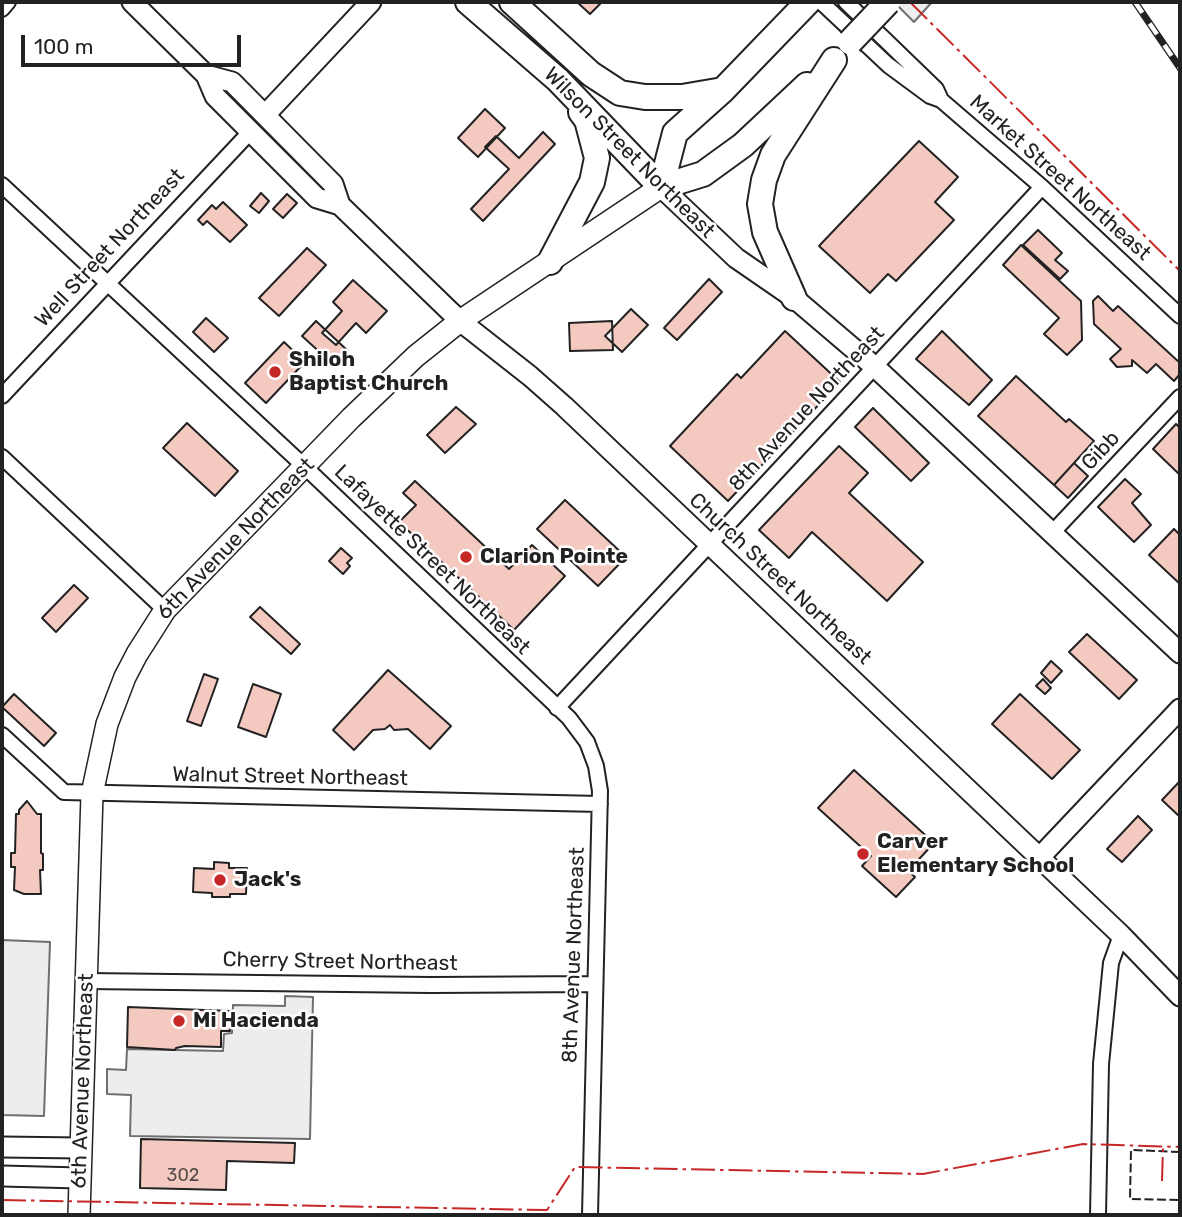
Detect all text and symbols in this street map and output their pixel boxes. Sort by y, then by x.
scale bar [24,21,245,65]
text: 100 m [34,34,93,59]
street label: Wilson Street Northeast [538,62,720,244]
street label: Market Street Northeast [964,90,1156,266]
street label: Well Street Northeast [30,164,190,332]
street label: 8th Avenue Northeast [724,321,890,497]
place label: Shiloh Baptist Church [289,347,448,397]
marker: Shiloh Baptist Church [267,364,283,380]
street label: Gibb [1077,426,1125,476]
street label: 6th Avenue Northeast [152,453,320,625]
street label: Lafayette Street Northeast [329,460,535,660]
street label: Church Street Northeast [683,488,877,670]
place label: Clarion Pointe [480,544,628,570]
marker: Clarion Pointe [458,549,474,565]
street label: Walnut Street Northeast [172,762,408,792]
place label: Carver Elementary School [877,829,1074,879]
marker: Carver Elementary School [855,846,871,862]
street label: 8th Avenue Northeast [558,847,590,1063]
place label: Jack's [234,867,301,893]
marker: Jack's [212,872,228,888]
street label: Cherry Street Northeast [222,947,458,977]
street label: 6th Avenue Northeast [67,973,99,1189]
place label: Mi Hacienda [193,1008,319,1034]
marker: Mi Hacienda [171,1013,187,1029]
house number: 302 [167,1165,199,1187]

